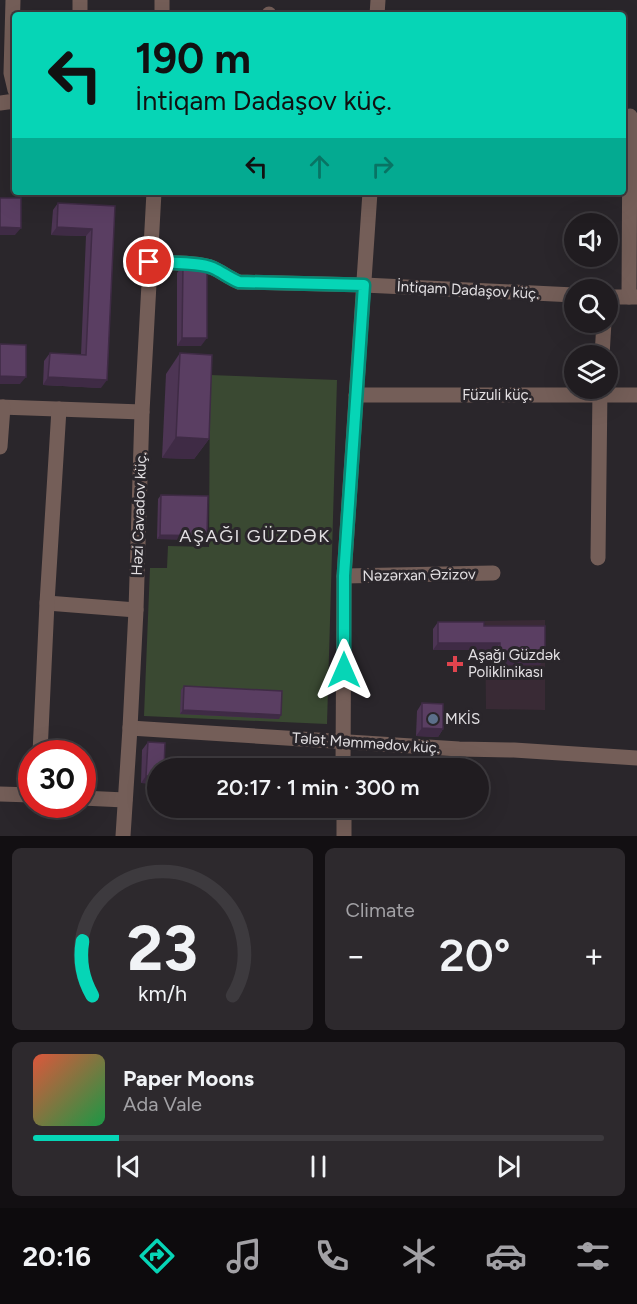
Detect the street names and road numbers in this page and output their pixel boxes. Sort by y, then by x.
street label: İntiqam Dadaşov küç. [396,277,540,303]
street label: Füzuli küç. [462,386,532,404]
street label: Həzi Cavadov küç. [128,452,150,576]
street label: Nəzərxan Əzizov [362,565,476,585]
street label: Tələt Məmmədov küç. [291,729,441,757]

